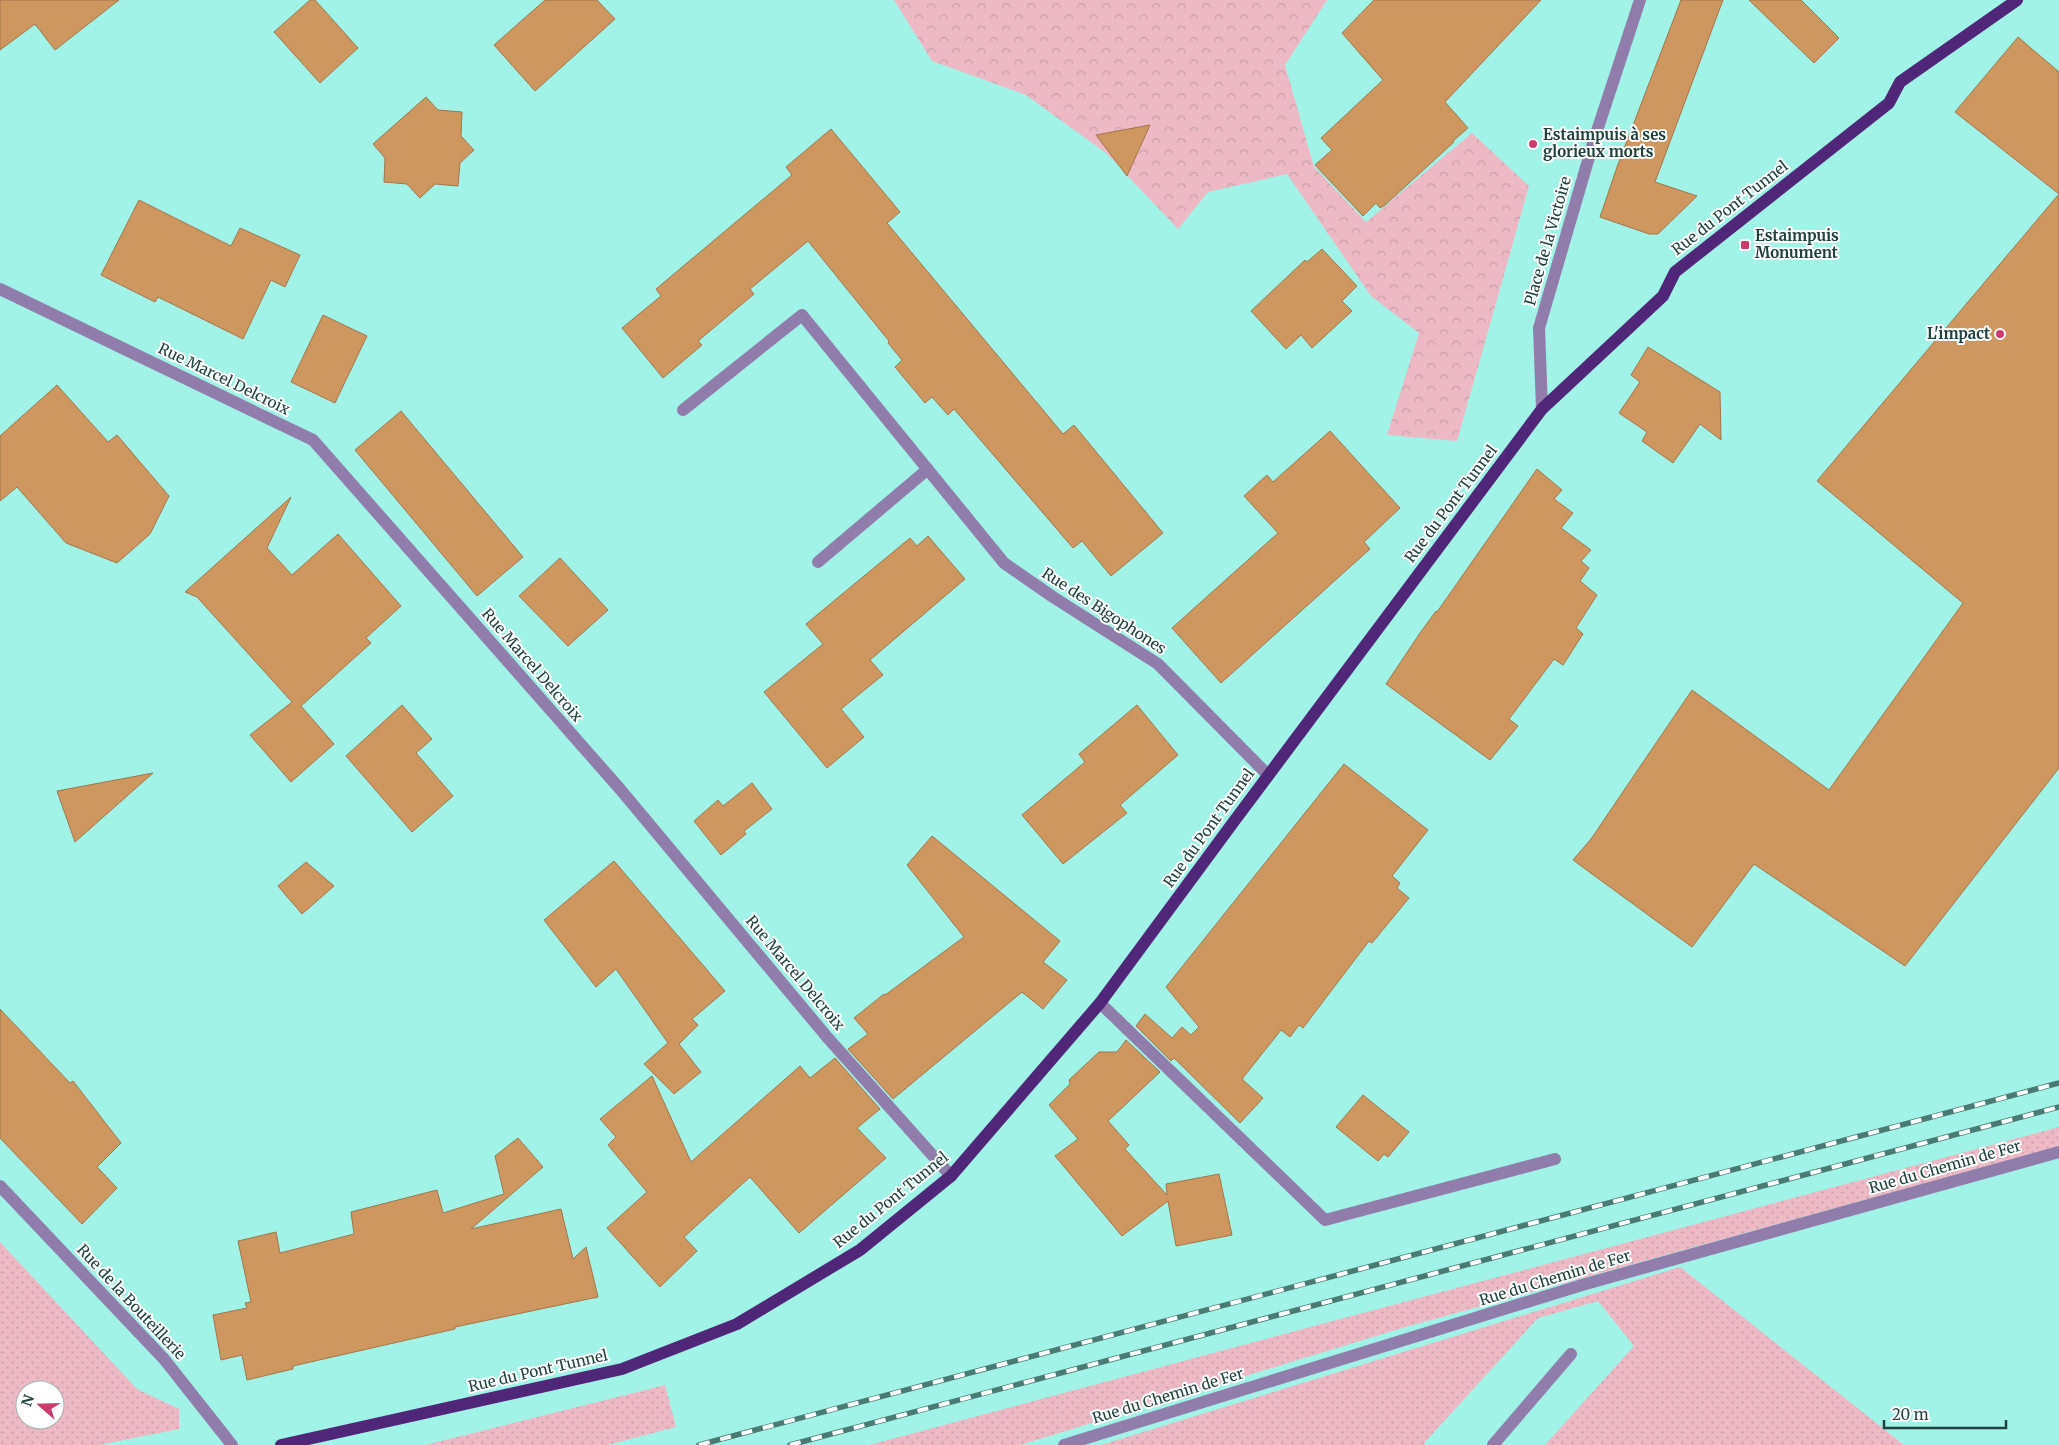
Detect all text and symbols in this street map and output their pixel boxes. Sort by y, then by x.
place label: Estaimpuis à ses glorieux morts [1543,125,1666,161]
marker: Estaimpuis à ses glorieux morts [1527,138,1539,150]
street label: Rue du Pont Tunnel [1668,156,1792,259]
street label: Place de la Victoire [1520,174,1575,308]
place label: Estaimpuis Monument [1755,226,1839,262]
marker: Estaimpuis Monument [1739,239,1751,251]
place label: L'impact [1927,324,1990,343]
marker: L'impact [1994,328,2006,340]
street label: Rue Marcel Delcroix [155,338,293,419]
street label: Rue du Pont Tunnel [1400,441,1501,566]
street label: Rue des Bigophones [1039,563,1170,658]
street label: Rue Marcel Delcroix [478,604,587,725]
street label: Rue du Pont Tunnel [1159,764,1258,891]
street label: Rue Marcel Delcroix [742,911,849,1034]
street label: Rue du Chemin de Fer [1867,1136,2023,1197]
street label: Rue du Pont Tunnel [829,1147,952,1252]
street label: Rue de la Bouteillerie [73,1240,190,1363]
street label: Rue du Chemin de Fer [1477,1245,1633,1310]
street label: Rue du Pont Tunnel [466,1345,610,1396]
street label: Rue du Chemin de Fer [1090,1363,1246,1428]
north arrow [15,1380,65,1430]
text: N [17,1392,38,1409]
scale bar [1884,1398,2006,1430]
text: 20 m [1892,1405,1929,1424]

